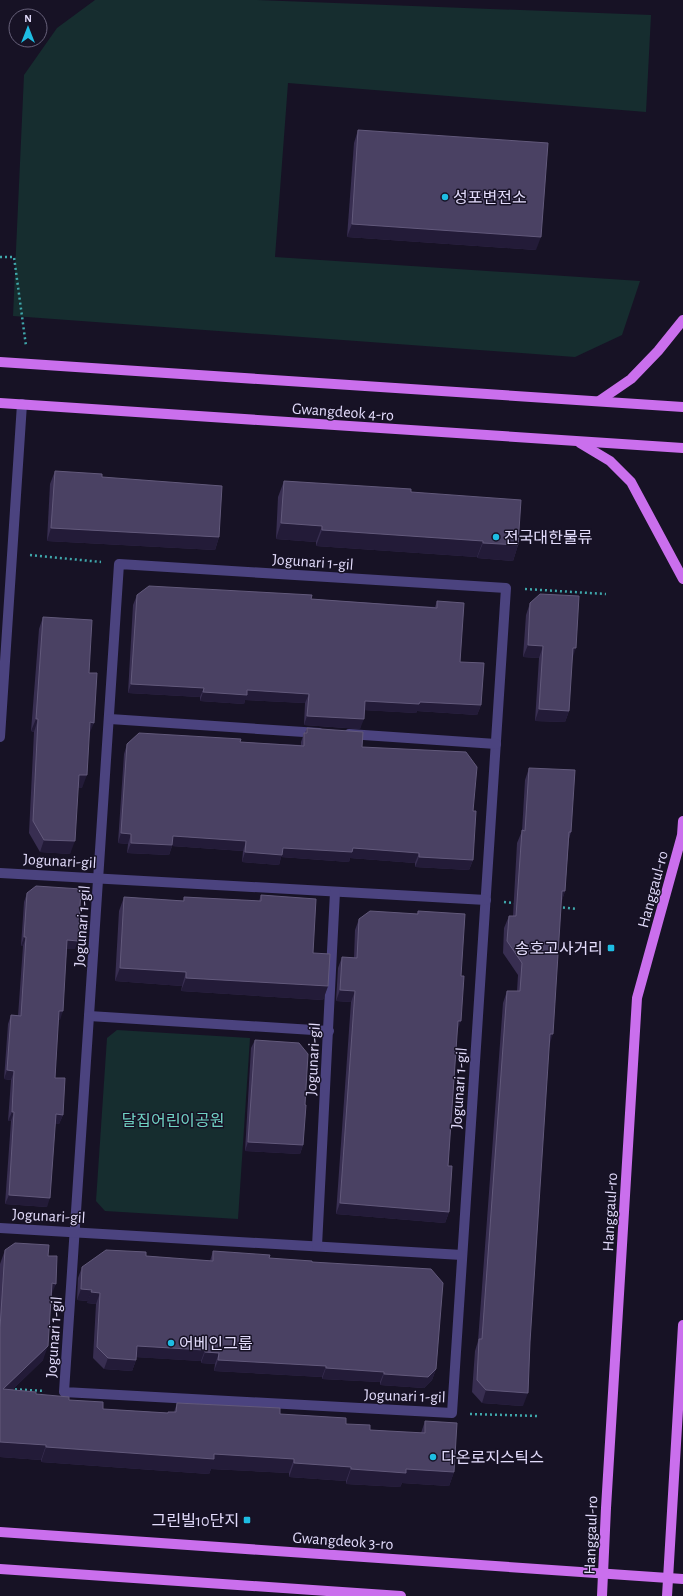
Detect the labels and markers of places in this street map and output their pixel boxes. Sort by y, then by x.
place label: 성포변전소 [453,190,527,206]
marker: 성포변전소 [440,192,450,202]
place label: 전국대한물류 [504,530,593,546]
marker: 전국대한물류 [491,532,501,542]
place label: 송호고사거리 [515,941,603,957]
marker: 송호고사거리 [606,943,616,953]
place label: 어베인그룹 [179,1336,253,1352]
marker: 어베인그룹 [166,1338,176,1348]
place label: 다온로지스틱스 [441,1450,544,1466]
marker: 다온로지스틱스 [428,1452,438,1462]
place label: 그린빌10단지 [151,1513,239,1529]
marker: 그린빌10단지 [242,1515,252,1525]

